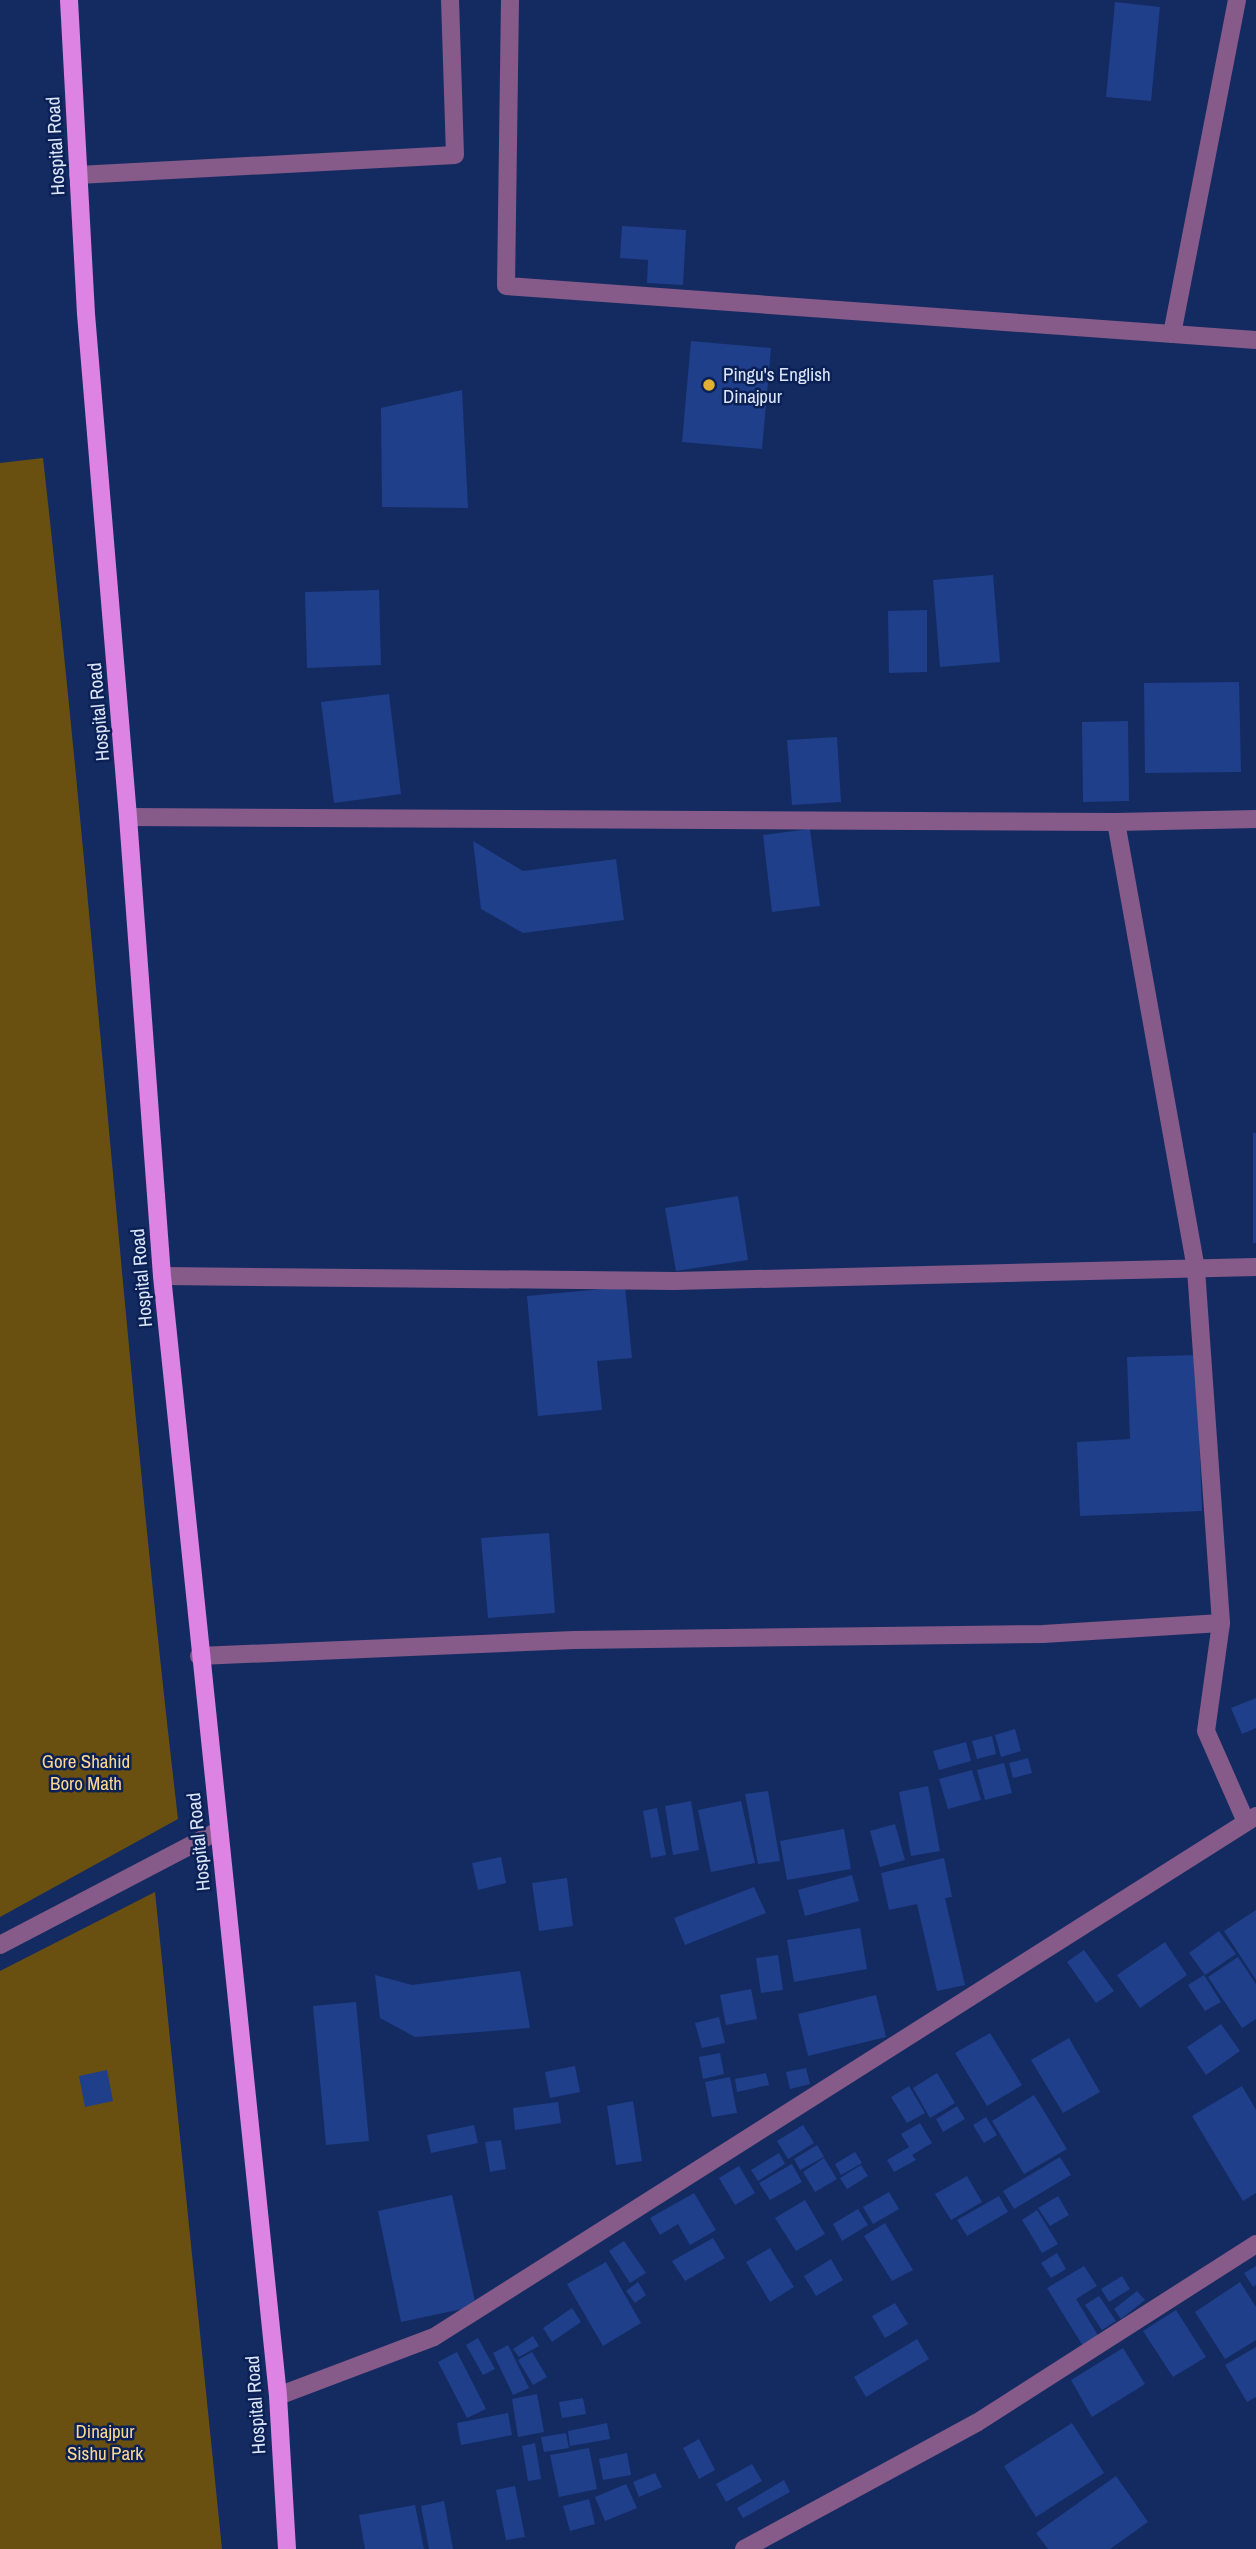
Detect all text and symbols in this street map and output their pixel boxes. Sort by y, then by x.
street label: Hospital Road [39,96,71,196]
place label: Pingu's English Dinajpur [723,361,831,409]
marker: Pingu's English Dinajpur [701,377,717,393]
street label: Hospital Road [81,662,115,762]
street label: Hospital Road [124,1228,158,1328]
park label: Gore Shahid Boro Math [42,1748,130,1796]
street label: Hospital Road [180,1792,216,1892]
street label: Hospital Road [239,2355,271,2455]
park label: Dinajpur Sishu Park [67,2418,143,2466]

